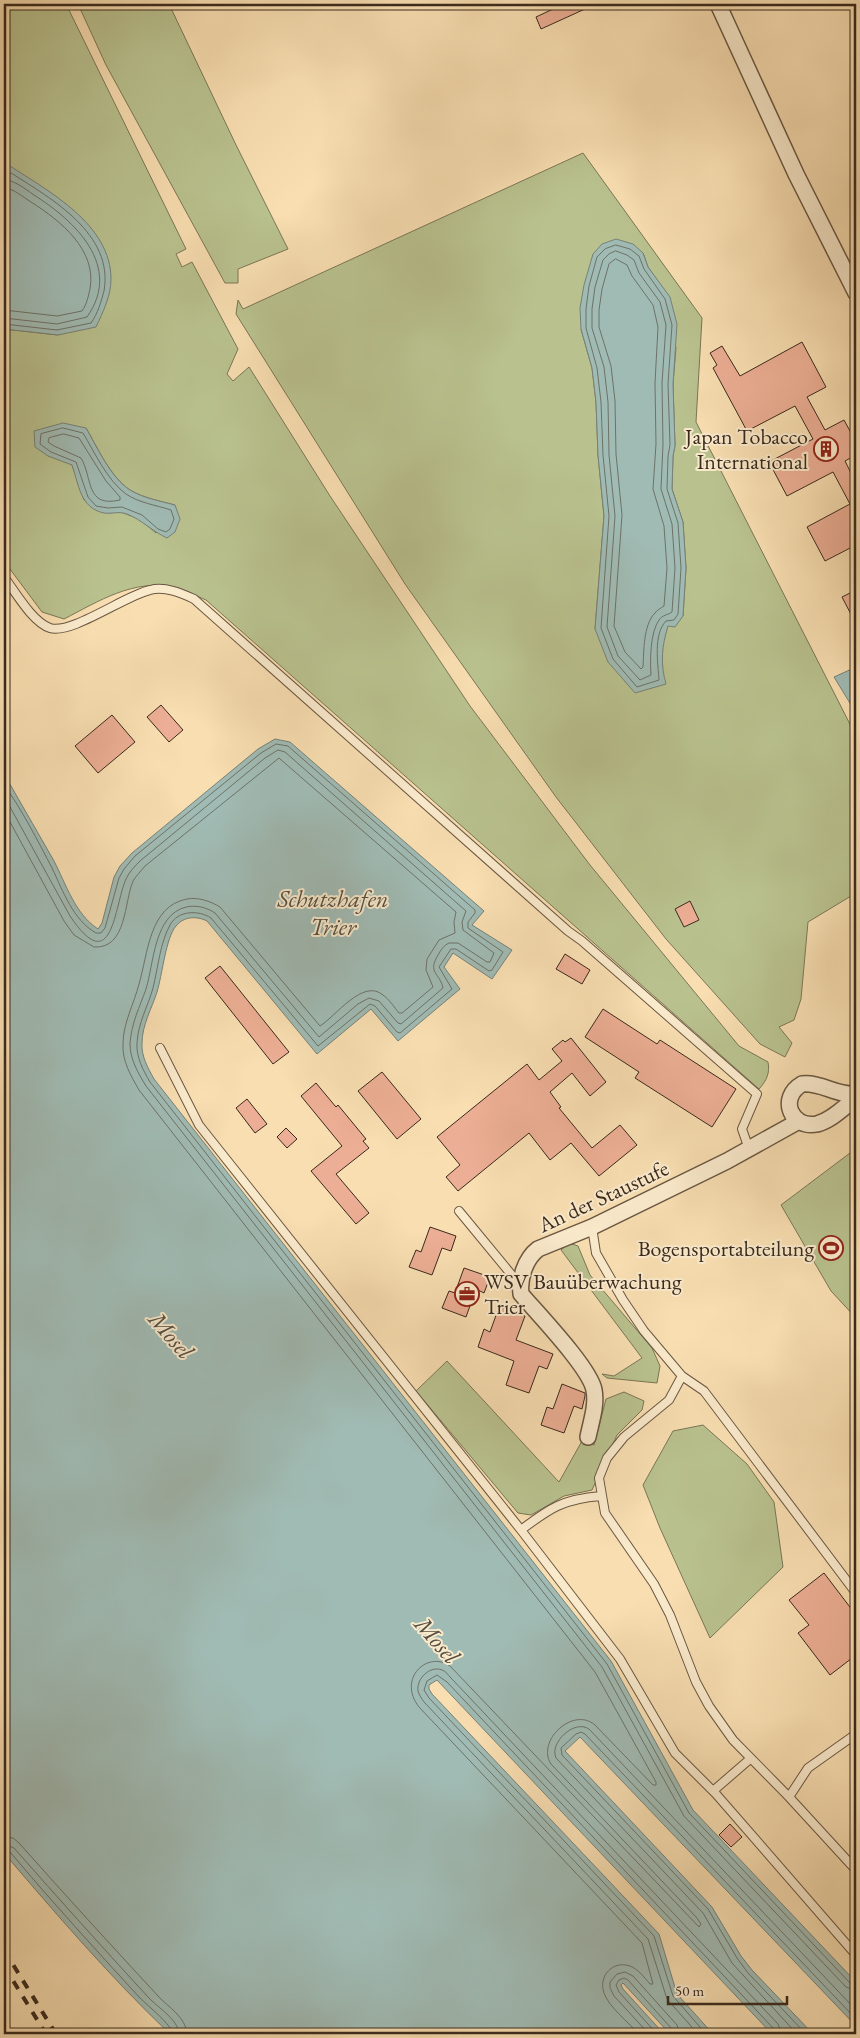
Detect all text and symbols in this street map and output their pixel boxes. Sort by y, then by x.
place label: Japan Tobacco International [683,422,808,476]
building icon: Japan Tobacco International [813,436,839,462]
water label: Schutzhafen Trier [277,883,388,942]
street label: An der Staustufe [532,1153,674,1240]
place label: Bogensportabteilung [638,1234,814,1263]
sports icon: Bogensportabteilung [818,1235,844,1261]
place label: WSV Bauüberwachung Trier [484,1267,682,1321]
office icon: WSV Bauüberwachung Trier [454,1281,480,1307]
water label: Mosel [141,1303,202,1366]
water label: Mosel [407,1608,468,1671]
scale bar [668,1973,786,2005]
text: 50 m [675,1981,704,2000]

